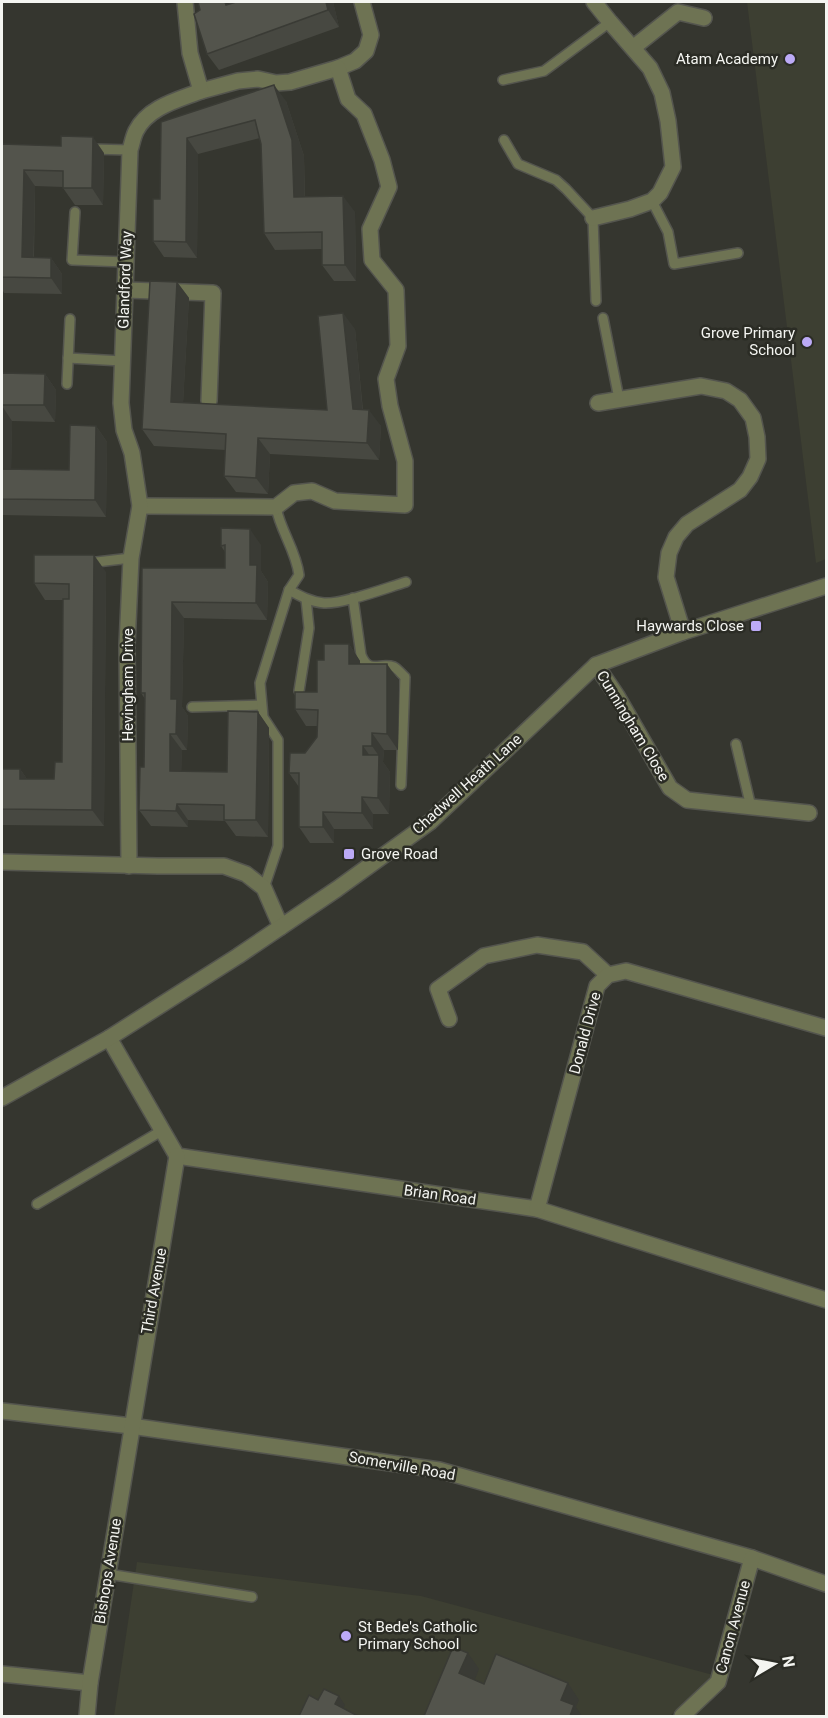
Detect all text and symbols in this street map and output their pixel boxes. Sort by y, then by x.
place label: Atam Academy [676,50,778,68]
marker: Atam Academy [783,52,797,66]
street label: Glandford Way [114,231,136,329]
place label: Grove Primary School [701,324,795,359]
marker: Grove Primary School [800,335,814,349]
place label: Haywards Close [636,617,744,635]
marker: Haywards Close [749,619,763,633]
street label: Hevingham Drive [119,628,137,742]
street label: Cunningham Close [593,667,673,785]
street label: Chadwell Heath Lane [409,730,525,838]
place label: Grove Road [361,845,438,863]
marker: Grove Road [342,847,356,861]
street label: Donald Drive [565,990,605,1076]
street label: Brian Road [403,1181,477,1209]
street label: Third Avenue [138,1247,170,1335]
street label: Somerville Road [347,1448,457,1484]
street label: Bishops Avenue [91,1517,125,1625]
street label: Canon Avenue [712,1578,754,1676]
place label: St Bede's Catholic Primary School [358,1618,478,1653]
marker: St Bede's Catholic Primary School [339,1629,353,1643]
north arrow [744,1634,804,1694]
text: N [778,1654,799,1669]

